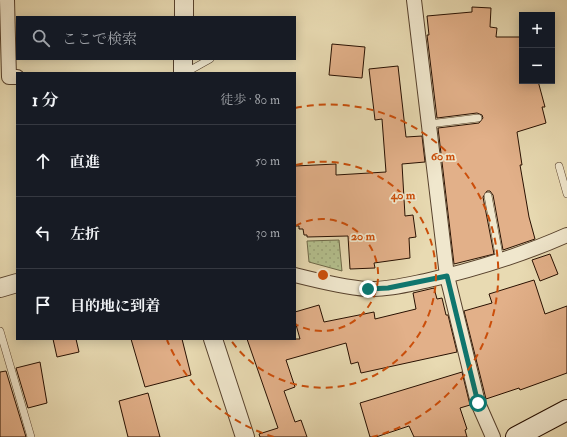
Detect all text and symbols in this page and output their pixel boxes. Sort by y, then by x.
map controls [519,12,555,84]
button: + [519,12,555,48]
search box [16,16,296,60]
icon: search [30,27,52,49]
text: ここで検索 [62,30,137,49]
button: − [519,48,555,84]
text: 1 分 [32,90,59,111]
text: 徒歩 · 80 m [220,92,280,108]
text: 60 m [431,149,456,164]
icon: ahead [32,150,54,172]
text: 直進 [70,153,100,172]
text: 50 m [255,153,280,169]
text: 40 m [390,188,416,203]
icon: left [32,222,54,244]
text: 左折 [70,225,100,244]
text: 30 m [256,225,280,241]
text: 20 m [351,229,376,244]
centre of rings [316,268,330,282]
route end [359,280,377,298]
icon: arrive [32,294,54,316]
text: 目的地に到着 [70,297,160,316]
route start [469,394,487,412]

